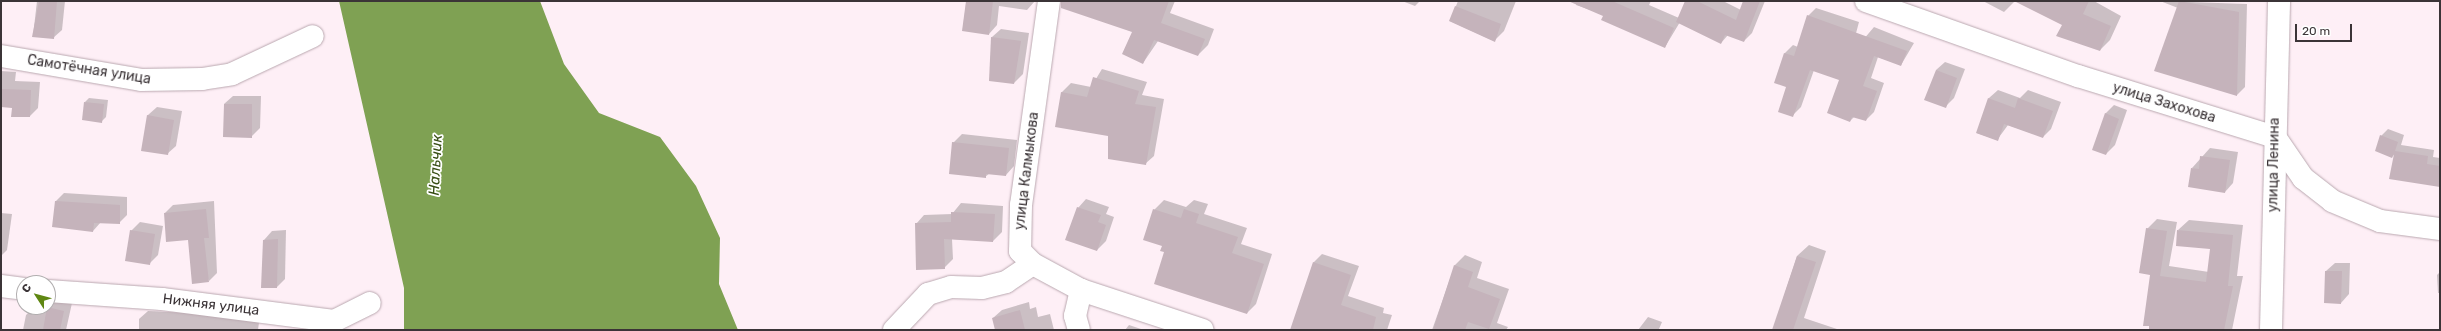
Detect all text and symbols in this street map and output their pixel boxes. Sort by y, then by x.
scale bar [2297,16,2354,42]
text: 20 m [2302,24,2330,38]
street label: Самотёчная улица [26,52,152,88]
street label: улица Захохова [2110,79,2218,127]
street label: улица Калмыкова [1011,111,1043,231]
street label: улица Ленина [2265,118,2283,212]
water label: Нальчик [425,134,447,196]
north arrow [16,275,56,315]
text: С [19,281,34,295]
street label: Нижняя улица [162,291,260,319]

